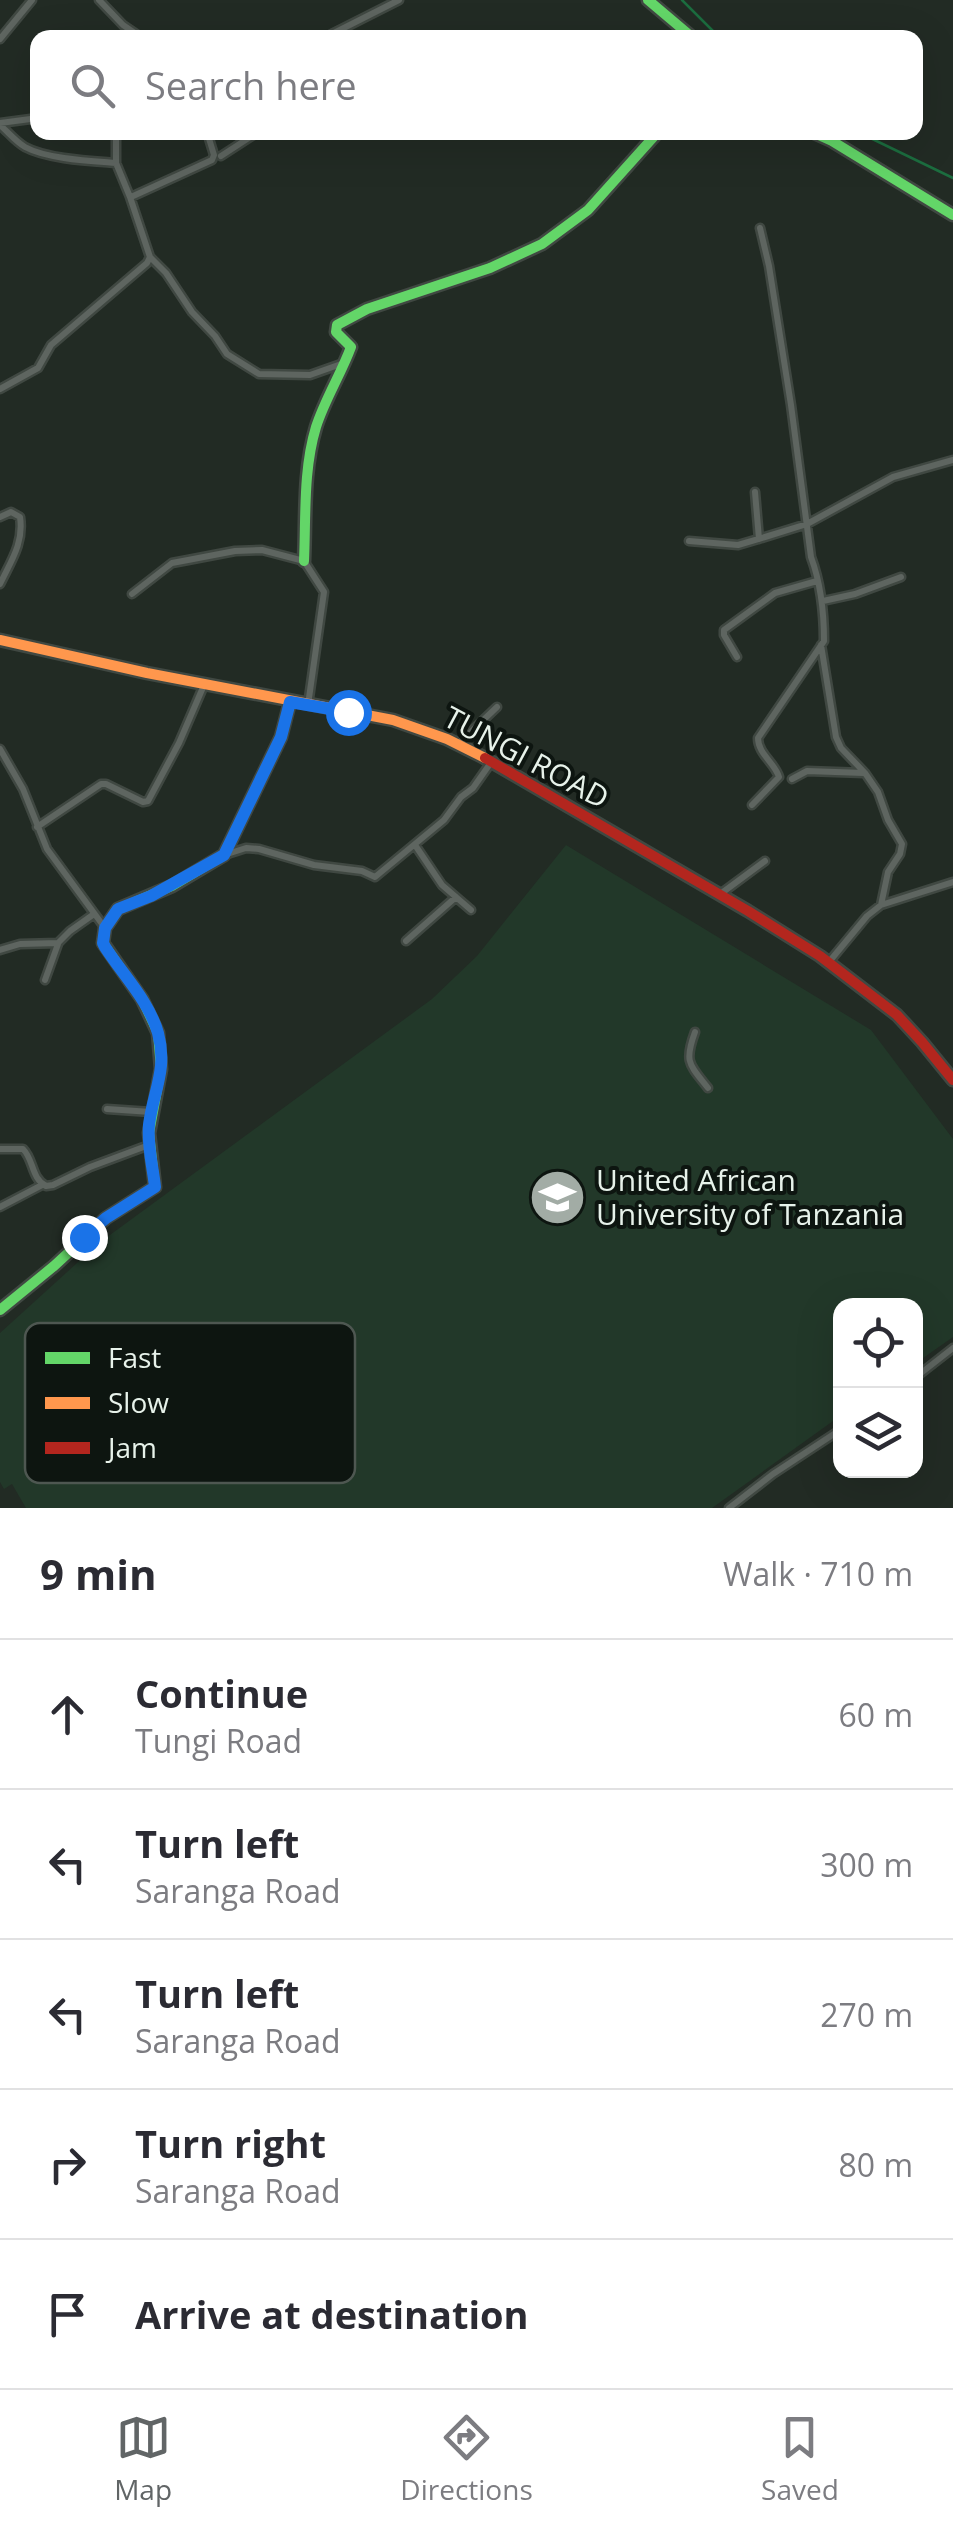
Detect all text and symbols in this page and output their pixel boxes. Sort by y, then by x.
search box [30,30,923,140]
icon: search [65,58,120,113]
text: Search here [145,59,357,111]
route start [326,690,372,736]
street label: TUNGI ROAD [437,696,616,817]
place label: United African University of Tanzania [596,1159,904,1234]
school or university icon: United African University of Tanzania [527,1168,587,1228]
route end [62,1215,108,1261]
map controls [833,1298,923,1478]
button: locate [833,1298,923,1388]
legend [25,1323,355,1483]
text: Fast [108,1338,161,1376]
text: Slow [108,1383,169,1421]
button: layers [833,1388,923,1478]
text: Jam [105,1428,157,1466]
text: 9 min [40,1545,157,1602]
text: Walk · 710 m [723,1552,913,1595]
text: Continue [135,1667,308,1719]
icon: ahead [40,1687,95,1742]
text: 60 m [838,1693,913,1736]
text: Tungi Road [135,1719,302,1762]
text: Turn left [135,1817,299,1869]
icon: left [40,1837,95,1892]
text: 300 m [820,1843,913,1886]
text: Saranga Road [135,1869,341,1912]
text: Turn left [135,1967,299,2019]
icon: left [40,1987,95,2042]
text: 270 m [820,1993,913,2036]
text: Saranga Road [135,2019,341,2062]
text: Turn right [135,2117,326,2169]
icon: right [40,2137,95,2192]
text: 80 m [838,2143,913,2186]
text: Saranga Road [135,2169,341,2212]
icon: arrive [40,2287,95,2342]
text: Arrive at destination [135,2288,529,2340]
tab: Map [114,2410,172,2508]
tab: Directions [400,2410,533,2508]
tab: Saved [761,2410,839,2508]

